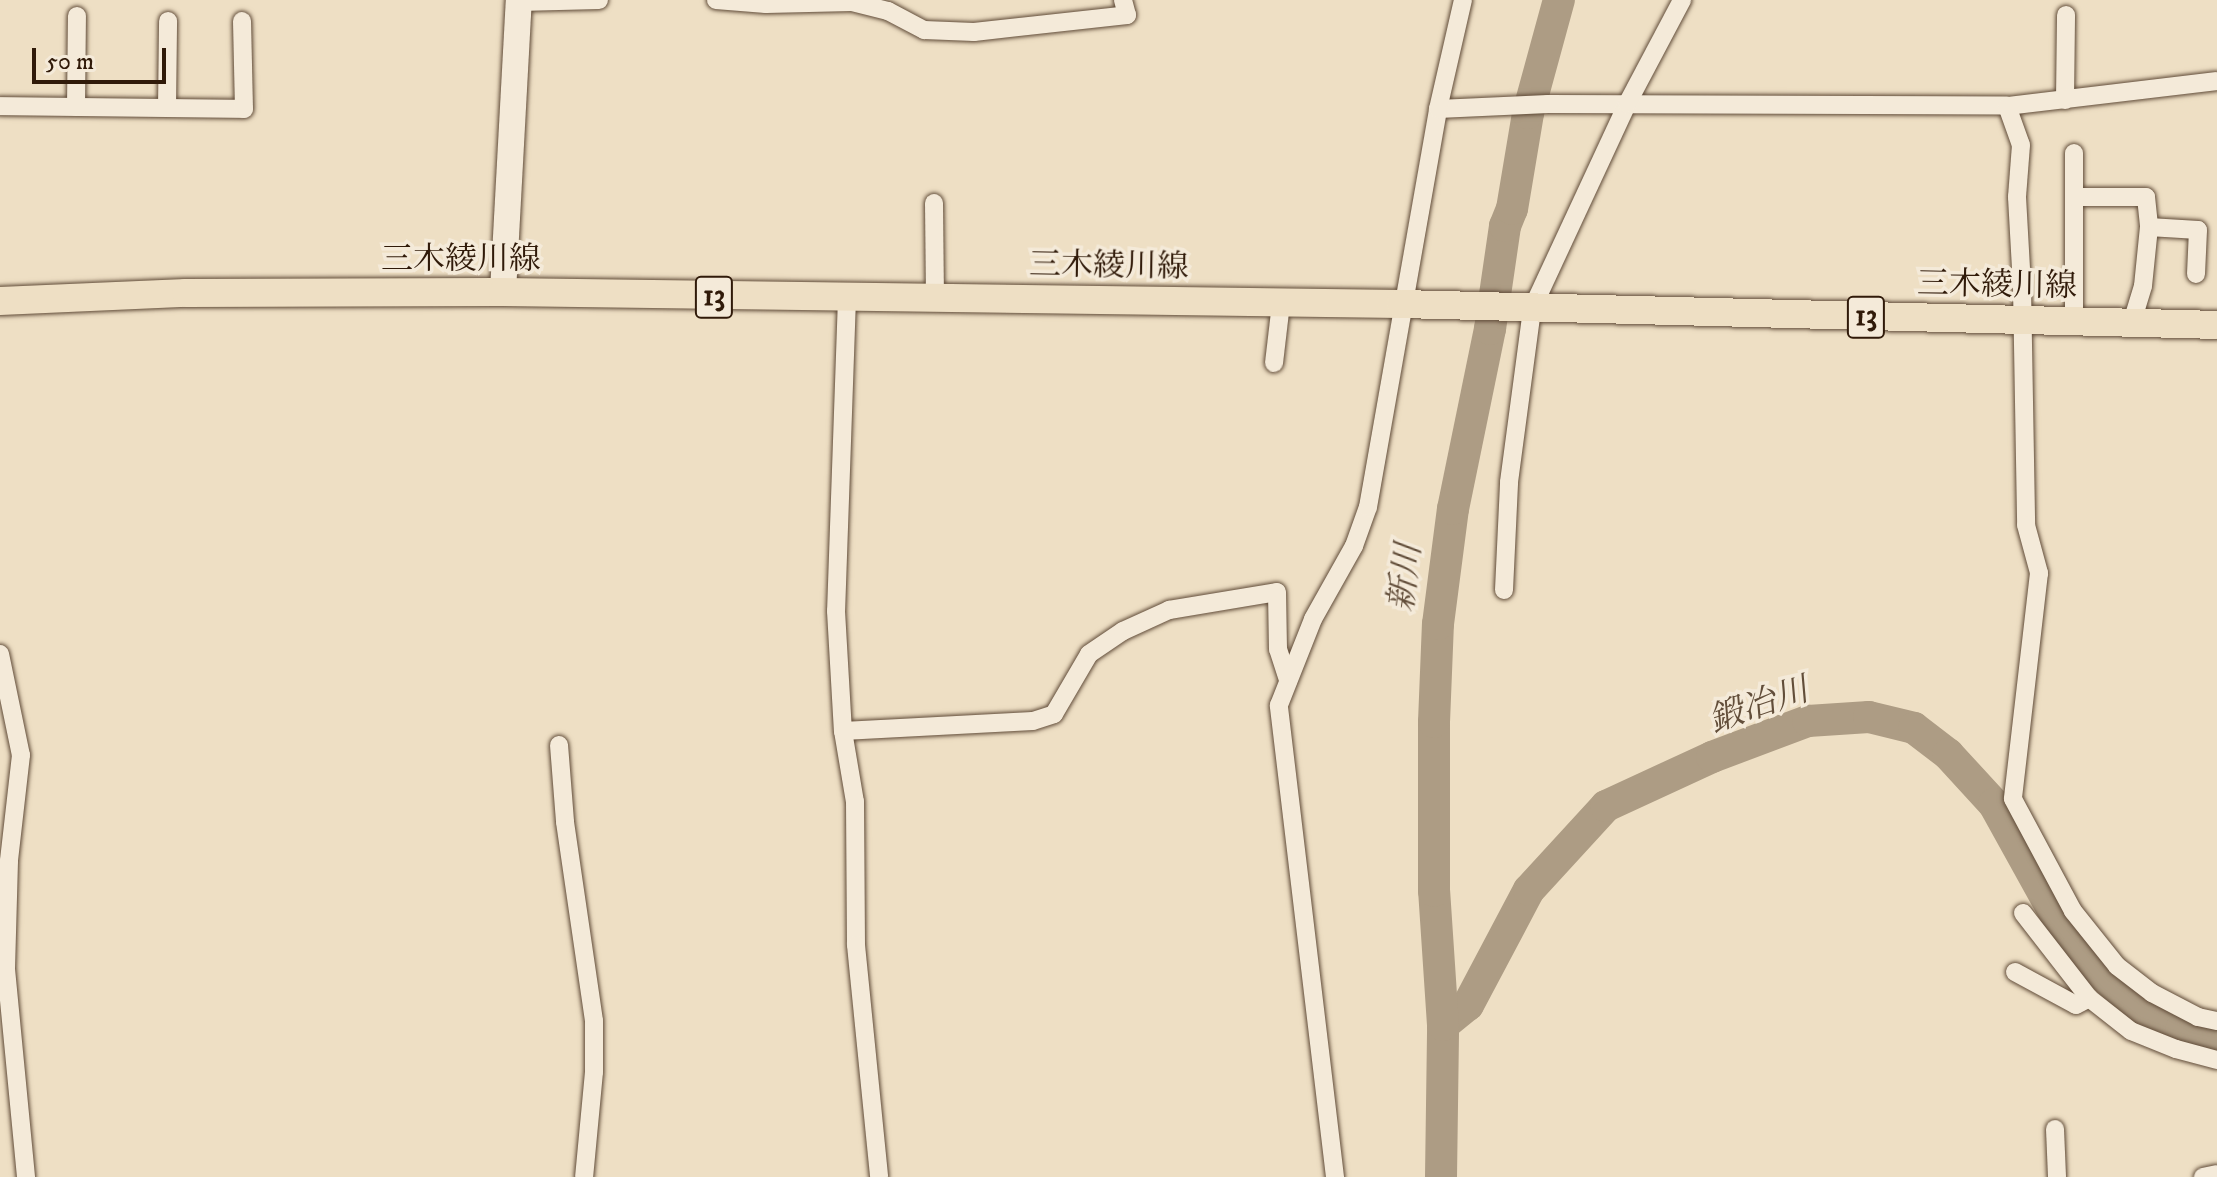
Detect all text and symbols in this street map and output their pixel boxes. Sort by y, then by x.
scale bar [36,32,170,82]
text: 50 m [46,47,94,77]
street label: 三木綾川線 [381,241,541,279]
street label: 三木綾川線 [1029,246,1189,288]
street label: 三木綾川線 [1917,265,2077,307]
road number: 13 [694,271,734,323]
road number: 13 [1846,291,1886,343]
water label: 新川 [1382,542,1430,614]
water label: 鍛冶川 [1704,670,1814,742]

